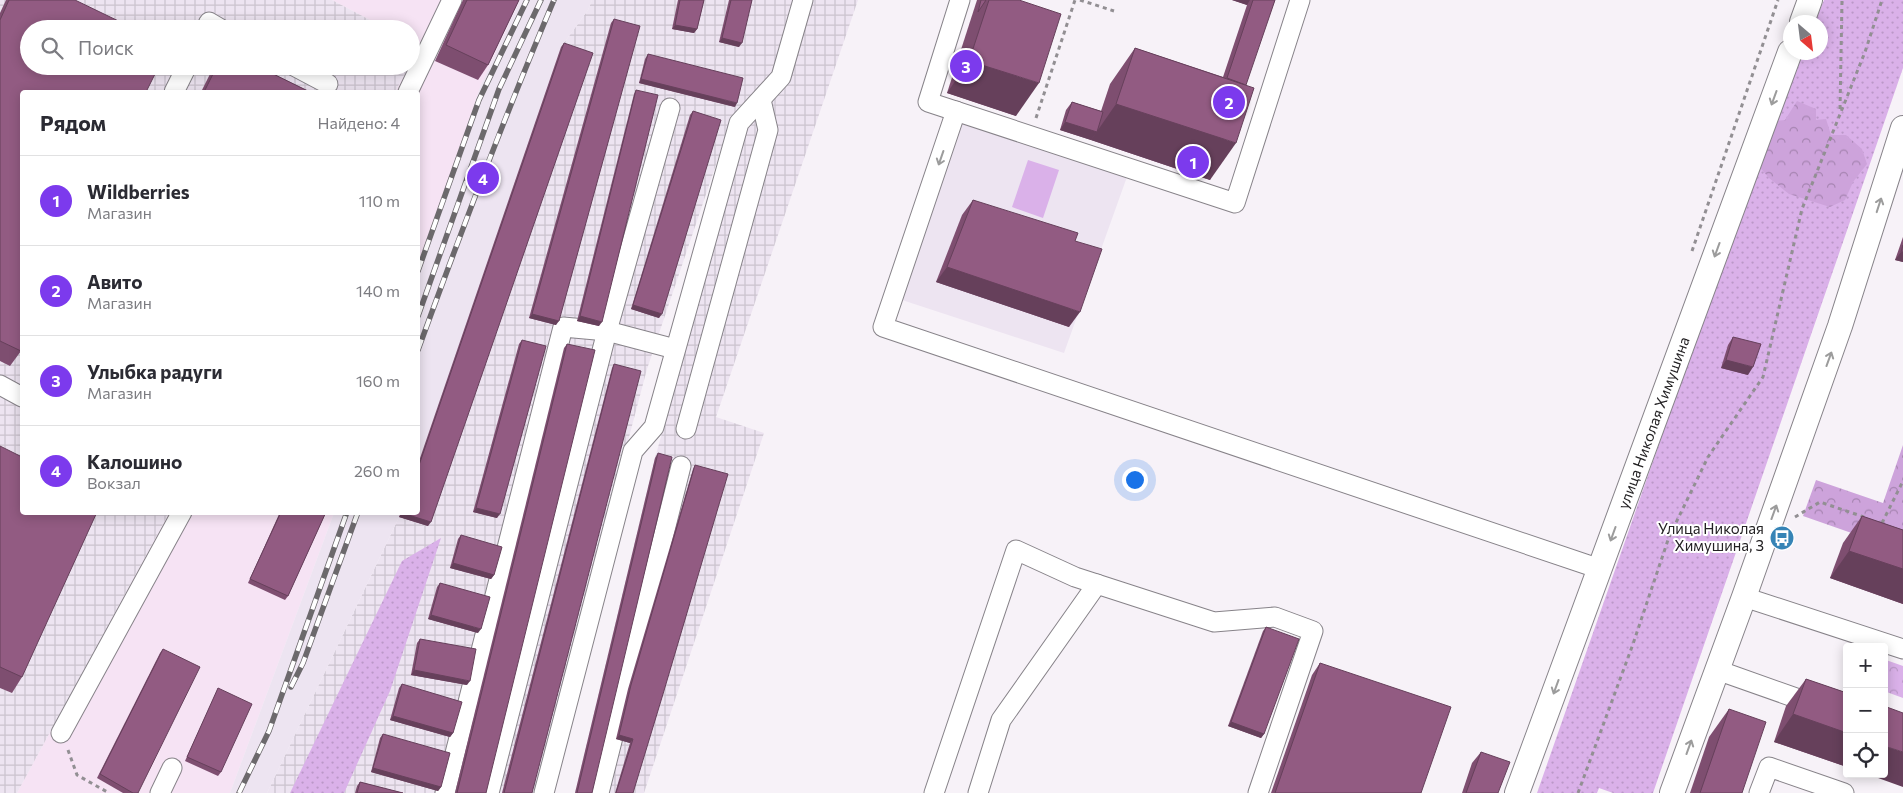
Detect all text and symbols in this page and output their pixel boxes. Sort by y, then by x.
north arrow [1783,15,1828,60]
search box [20,20,420,75]
icon: search [38,34,66,62]
text: Поиск [78,36,134,59]
pin: 3 [950,47,982,85]
pin: 2 [1213,83,1245,121]
one-way arrow [1769,90,1778,105]
text: Рядом [40,110,106,135]
text: Найдено: 4 [318,113,400,132]
pin: 1 [1177,143,1209,181]
one-way arrow [935,149,945,165]
pin: 4 [467,159,499,197]
text: Wildberries [87,180,190,203]
text: 1 [52,191,60,210]
text: 110 m [359,191,400,210]
one-way arrow [1874,197,1884,213]
text: Магазин [87,203,152,222]
one-way arrow [1712,242,1721,258]
text: Авито [87,270,143,293]
text: 2 [51,281,61,300]
text: 140 m [356,281,400,300]
text: Магазин [87,293,152,312]
street label: улица Николая Химушина [1613,334,1693,511]
one-way arrow [1825,352,1834,367]
text: Улыбка радуги [87,360,223,383]
text: 3 [51,371,61,390]
text: 160 m [356,371,400,390]
text: Магазин [87,383,152,402]
text: Калошино [87,450,182,473]
text: 4 [51,461,61,480]
text: 260 m [354,461,400,480]
your location [1122,467,1148,493]
text: Вокзал [87,473,141,492]
one-way arrow [1770,505,1779,520]
place label: Улица Николая Химушина, 3 [1658,519,1764,554]
bus stop icon: Улица Николая Химушина, 3 [1769,525,1795,551]
one-way arrow [1607,526,1617,541]
map controls [1843,643,1888,778]
button: + [1843,643,1888,688]
one-way arrow [1551,678,1560,694]
button: − [1843,688,1888,733]
button: locate [1843,733,1888,778]
one-way arrow [1685,740,1694,755]

